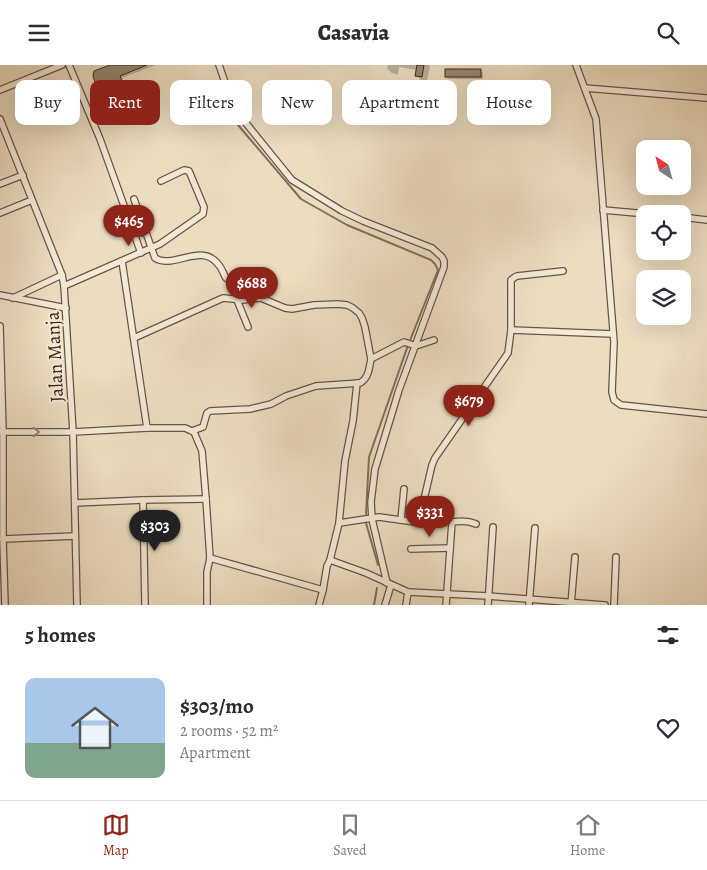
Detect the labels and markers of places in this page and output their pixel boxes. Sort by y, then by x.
pin: $465 [99,205,159,247]
pin: $688 [222,267,282,309]
pin: $679 [439,385,499,427]
pin: $331 [400,495,460,538]
pin: $303 [125,509,185,552]

